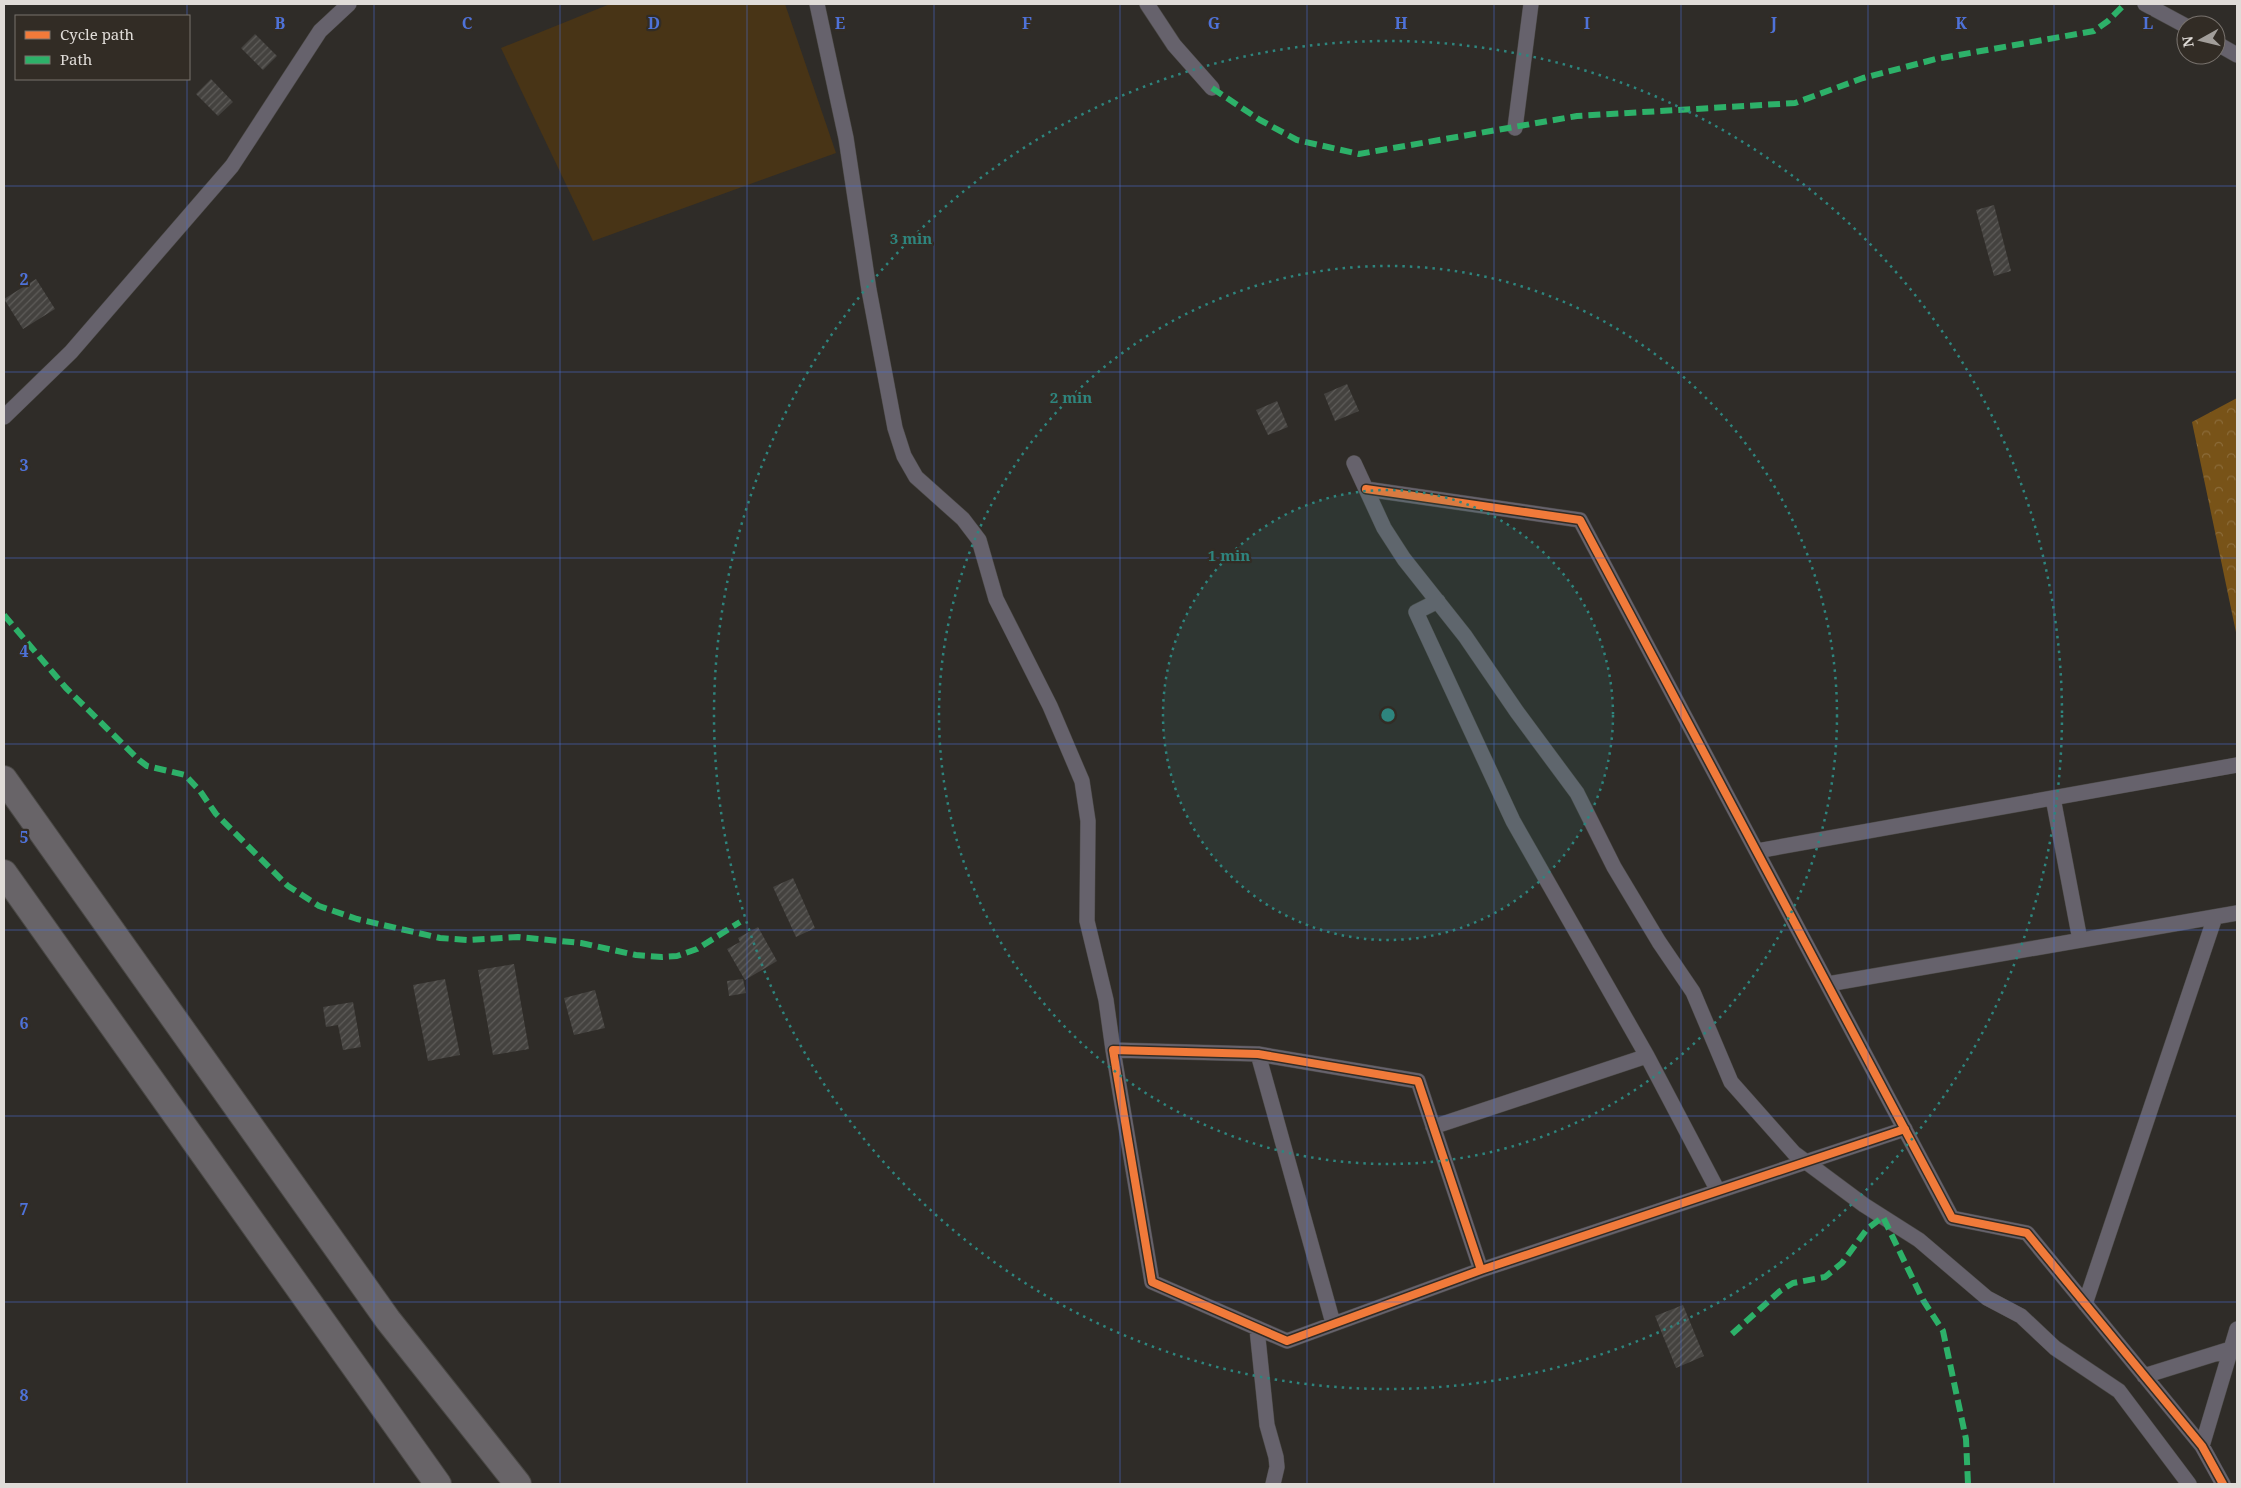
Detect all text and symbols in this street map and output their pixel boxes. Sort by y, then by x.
text: B [275,12,286,34]
text: C [462,12,473,34]
text: D [648,12,660,34]
text: E [835,12,845,34]
text: F [1022,12,1032,34]
text: G [1208,12,1220,34]
text: H [1394,12,1408,34]
text: I [1584,12,1590,34]
text: J [1770,12,1778,34]
text: K [1955,12,1967,34]
text: L [2143,12,2153,34]
legend [15,15,190,80]
north arrow [2176,15,2226,65]
text: Cycle path [60,24,135,44]
text: N [2177,35,2198,49]
text: Path [60,49,93,69]
text: 3 min [890,228,932,248]
text: 2 [19,268,29,290]
text: 2 min [1050,387,1092,407]
text: 3 [19,454,29,476]
text: 1 min [1208,545,1250,565]
text: 4 [19,640,29,662]
centre of rings [1379,706,1397,724]
text: 5 [19,826,29,848]
text: 6 [19,1012,29,1034]
text: 7 [19,1198,29,1220]
text: 8 [19,1384,29,1406]

